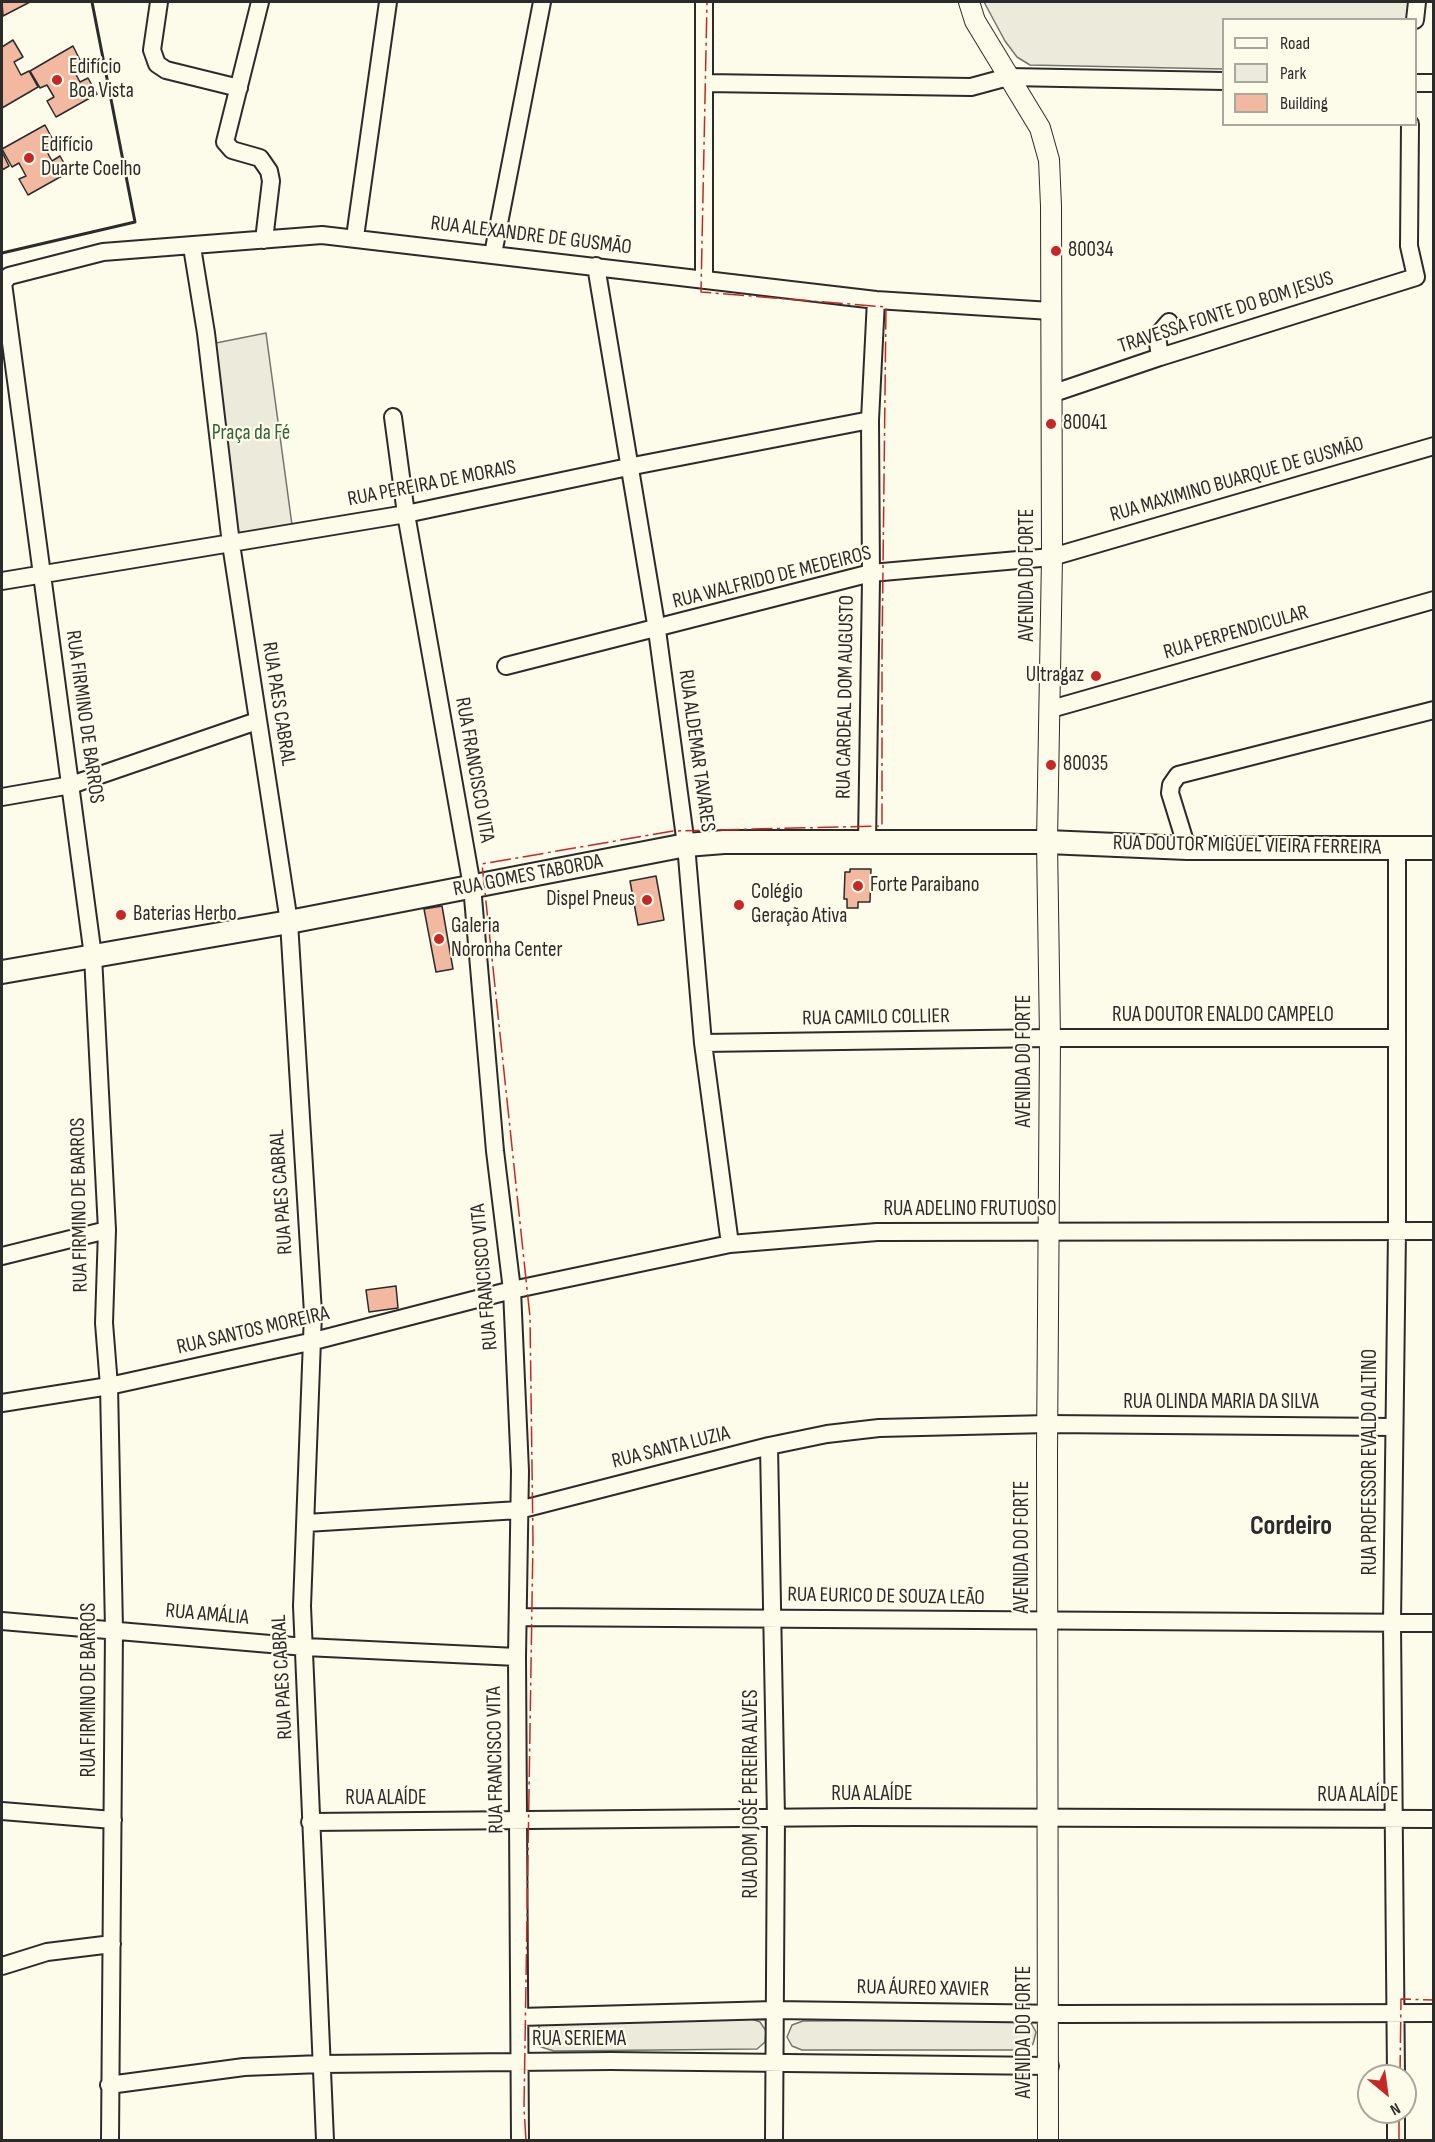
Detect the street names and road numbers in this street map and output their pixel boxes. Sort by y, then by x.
street label: RUA ALEXANDRE DE GUSMÃO [429,211,633,261]
street label: TRAVESSA FONTE DO BOM JESUS [1115,266,1337,360]
street label: RUA MAXIMINO BUARQUE DE GUSMÃO [1107,432,1367,528]
street label: RUA PEREIRA DE MORAIS [346,455,518,513]
street label: AVENIDA DO FORTE [1015,509,1041,641]
street label: RUA WALFRIDO DE MEDEIROS [670,541,874,615]
street label: RUA CARDEAL DOM AUGUSTO [832,595,860,799]
street label: RUA PERPENDICULAR [1161,600,1311,666]
street label: RUA FIRMINO DE BARROS [59,629,109,805]
street label: RUA PAES CABRAL [256,640,300,768]
street label: RUA ALDEMAR TAVARES [672,668,720,834]
street label: RUA FRANCISCO VITA [449,695,499,845]
street label: RUA DOUTOR MIGUEL VIEIRA FERREIRA [1113,831,1381,861]
street label: RUA GOMES TABORDA [451,849,605,903]
street label: AVENIDA DO FORTE [1012,995,1038,1127]
street label: RUA DOUTOR ENALDO CAMPELO [1112,1003,1334,1029]
street label: RUA CAMILO COLLIER [802,1004,950,1032]
street label: RUA FIRMINO DE BARROS [66,1118,94,1292]
street label: RUA PAES CABRAL [265,1129,299,1255]
street label: RUA ADELINO FRUTUOSO [883,1197,1057,1223]
street label: RUA FRANCISCO VITA [466,1203,504,1351]
street label: RUA SANTOS MOREIRA [174,1301,332,1361]
street label: RUA PROFESSOR EVALDO ALTINO [1358,1349,1384,1575]
street label: RUA OLINDA MARIA DA SILVA [1123,1390,1319,1416]
street label: RUA SANTA LUZIA [609,1421,733,1475]
street label: AVENIDA DO FORTE [1010,1481,1036,1613]
street label: RUA EURICO DE SOUZA LEÃO [787,1583,985,1611]
street label: RUA AMÁLIA [164,1599,250,1631]
street label: RUA FIRMINO DE BARROS [77,1603,103,1777]
street label: RUA PAES CABRAL [267,1614,299,1740]
street label: RUA FRANCISCO VITA [482,1686,510,1834]
street label: RUA DOM JOSÉ PEREIRA ALVES [739,1690,765,1898]
street label: RUA ALAÍDE [831,1782,913,1808]
street label: RUA ALAÍDE [1317,1783,1399,1809]
street label: RUA ALAÍDE [345,1786,427,1812]
street label: AVENIDA DO FORTE [1012,1966,1038,2098]
street label: RUA ÁUREO XAVIER [856,1975,990,2003]
street label: RUA SERIEMA [532,2027,626,2053]

